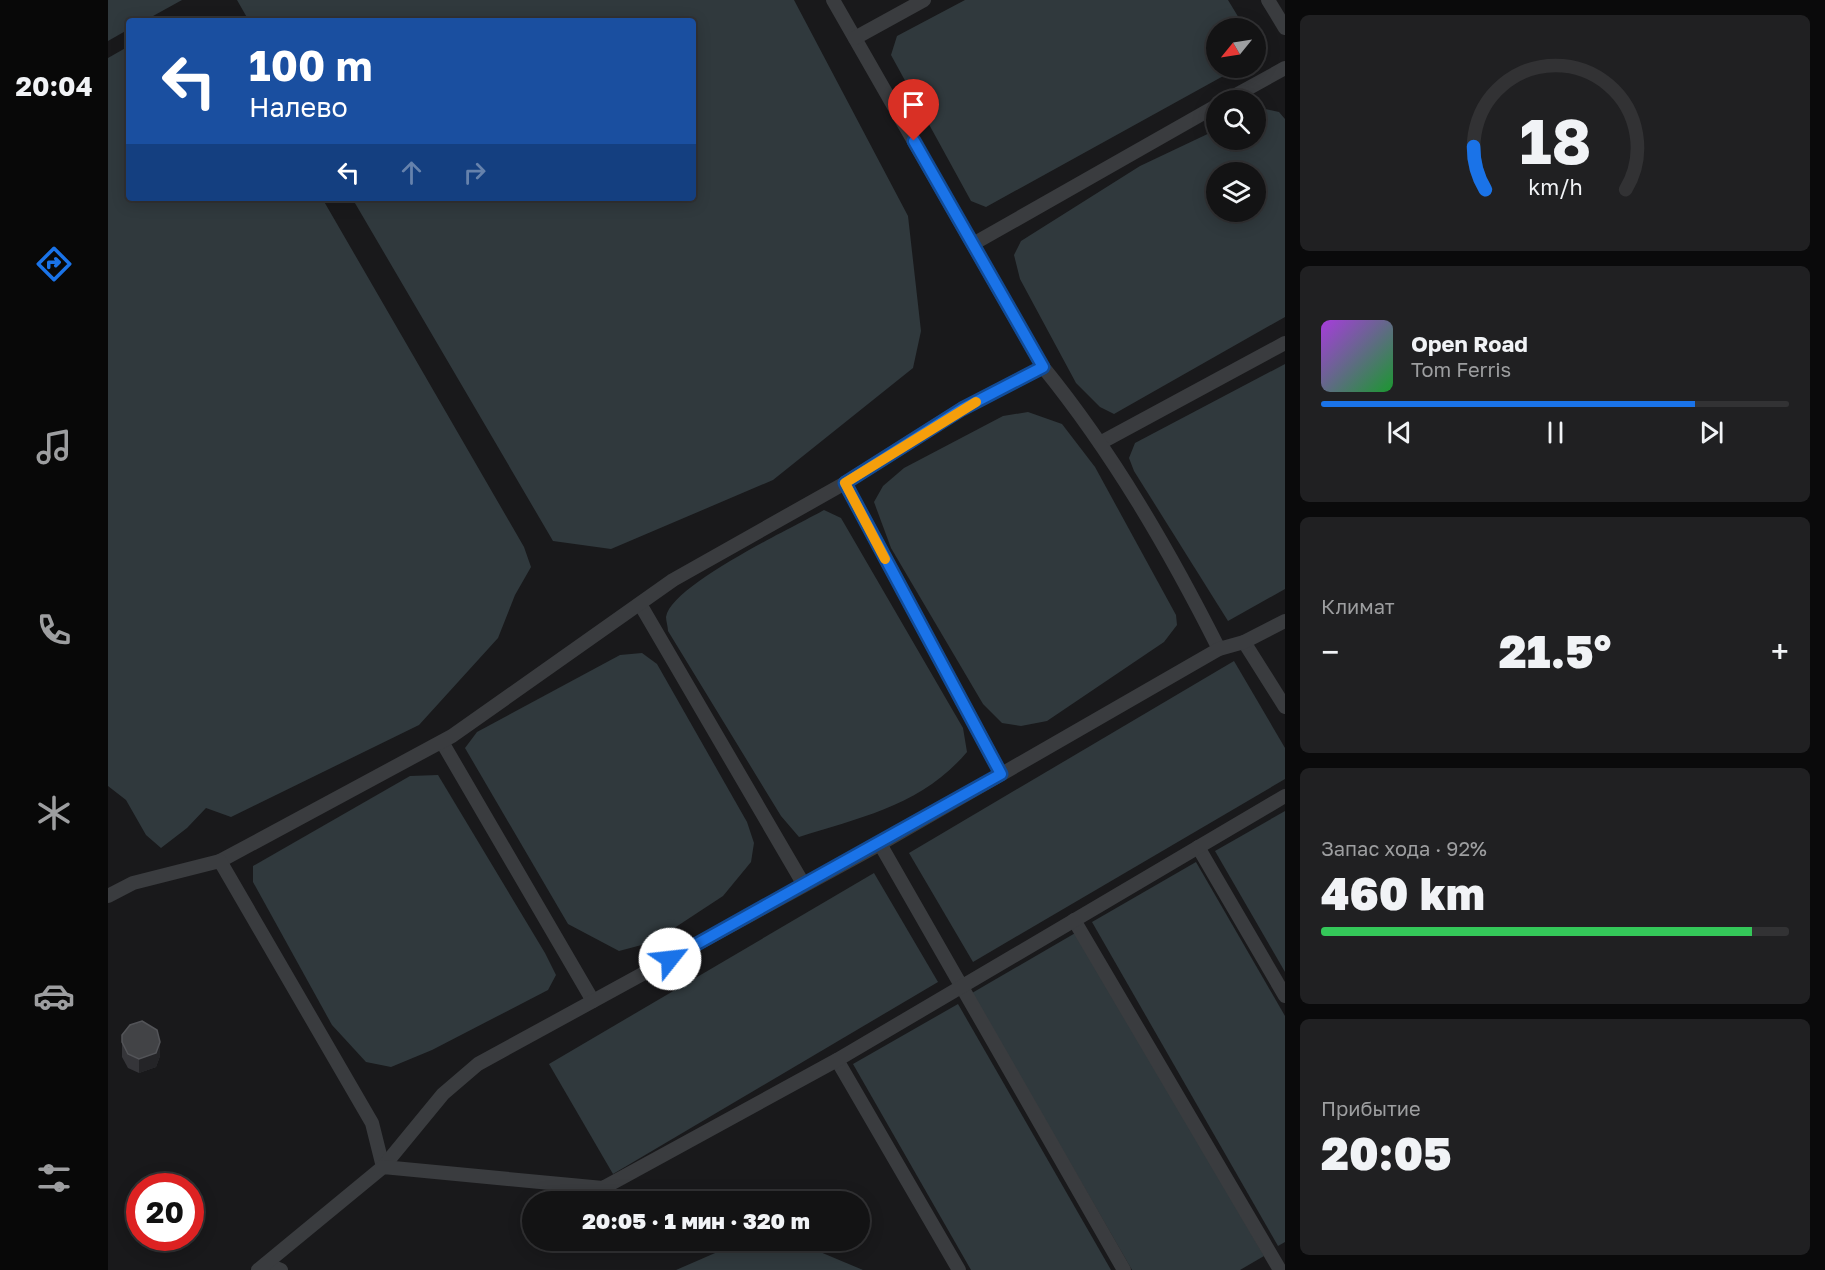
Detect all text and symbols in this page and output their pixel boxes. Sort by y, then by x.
north arrow [1206,18,1266,78]
map controls [1206,18,1266,222]
text: 100 m [249,40,372,90]
icon: left [150,42,228,120]
text: 20:04 [15,70,93,102]
pin [888,79,939,141]
icon: arrive [897,88,930,121]
button: search [1206,90,1266,150]
text: Налево [249,91,348,123]
text: 18 [1519,103,1591,178]
icon: left [332,156,365,189]
icon: ahead [395,156,428,189]
icon: right [458,156,491,189]
button: layers [1206,162,1266,222]
text: km/h [1528,174,1582,200]
icon: directions [33,243,75,285]
text: Open Road [1411,330,1528,357]
text: Tom Ferris [1411,357,1511,381]
icon: previous [1383,416,1416,449]
icon: pause [1539,416,1572,449]
icon: next [1695,416,1728,449]
icon: music [33,426,75,468]
text: Климат [1321,594,1395,618]
icon: phone [33,609,75,651]
text: 21.5° [1499,624,1611,678]
text: − [1321,632,1339,671]
text: + [1771,632,1789,671]
icon: climate [33,792,75,834]
text: Запас хода · 92% [1321,836,1487,860]
text: 460 km [1321,866,1485,920]
position arrow [638,927,702,991]
icon: car [33,975,75,1017]
text: Прибытие [1321,1096,1421,1120]
text: 20:05 [1321,1126,1452,1180]
icon: filters [33,1157,75,1199]
speed limit sign: 20 [126,1173,204,1251]
text: 20:05 · 1 мин · 320 m [582,1207,810,1234]

